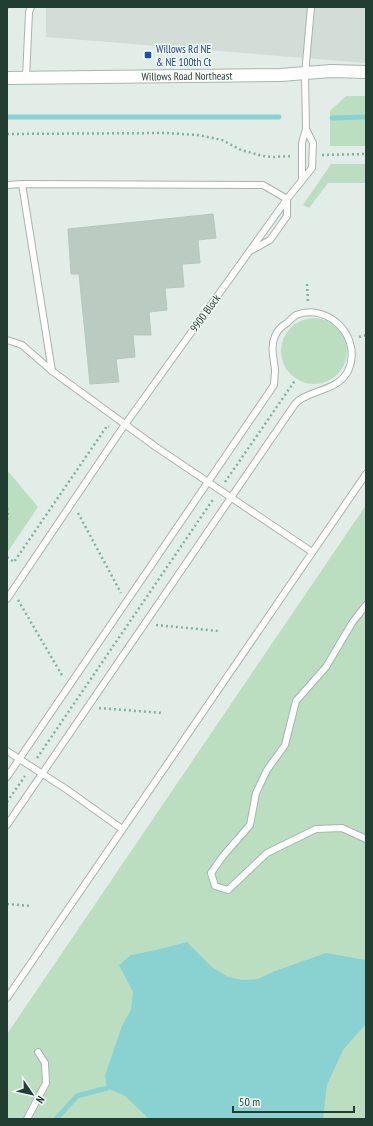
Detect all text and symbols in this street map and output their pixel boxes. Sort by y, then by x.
place label: Willows Rd NE & NE 100th Ct [156,42,211,69]
marker: Willows Rd NE & NE 100th Ct [143,50,153,60]
street label: Willows Road Northeast [141,69,232,84]
street label: 9900 Block [187,291,224,334]
north arrow [12,1074,52,1114]
scale bar [233,1088,354,1114]
text: N [33,1093,48,1106]
text: 50 m [239,1094,260,1109]

